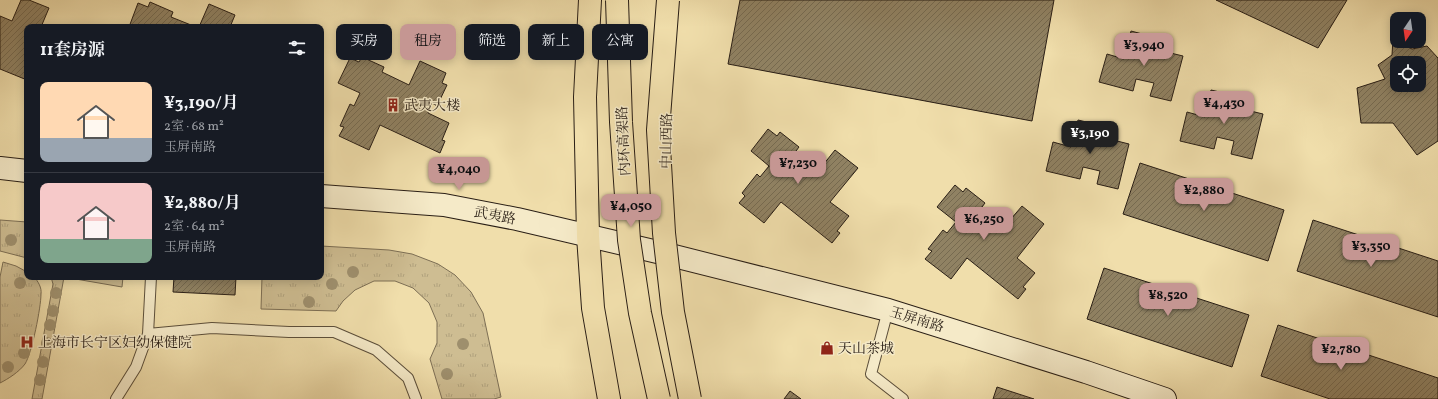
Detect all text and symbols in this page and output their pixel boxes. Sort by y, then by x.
north arrow [1390,12,1426,48]
map controls [1390,12,1426,92]
chip: 买房 [336,24,392,60]
chip: 租房 [400,24,456,60]
chip: 筛选 [464,24,520,60]
chip: 新上 [528,24,584,60]
chip: 公寓 [592,24,648,60]
pin: ¥3,940 [1111,33,1177,67]
icon: filters [286,37,308,59]
text: ¥3,940 [1123,37,1165,55]
text: 11套房源 [40,39,105,62]
button: locate [1390,56,1426,92]
pin: ¥4,430 [1191,91,1257,125]
text: ¥3,190/月 [164,92,239,115]
text: ¥4,430 [1203,95,1245,113]
building icon: 武夷大楼 [385,97,401,113]
place label: 武夷大楼 [404,97,460,116]
icon: home [72,98,120,146]
street label: 内环高架路 [613,105,636,176]
street label: 中山西路 [658,113,677,169]
text: 2室 · 68 m² [164,118,224,136]
pin: ¥3,190 [1057,121,1123,155]
text: ¥3,190 [1070,125,1110,143]
text: 玉屏南路 [164,139,216,157]
pin: ¥7,230 [765,151,831,185]
text: ¥7,230 [779,155,817,173]
pin: ¥4,040 [426,157,492,191]
text: ¥4,040 [437,161,481,179]
pin: ¥2,880 [1171,178,1237,212]
text: ¥2,880 [1184,182,1224,200]
text: ¥2,880/月 [164,192,241,215]
pin: ¥4,050 [598,194,664,228]
text: ¥4,050 [610,198,652,216]
icon: home [72,199,120,247]
street label: 武夷路 [472,203,517,230]
pin: ¥6,250 [951,207,1017,241]
text: ¥6,250 [964,211,1004,229]
text: 2室 · 64 m² [164,218,225,236]
pin: ¥3,350 [1338,234,1404,268]
text: ¥3,350 [1351,238,1391,256]
text: 玉屏南路 [164,239,216,257]
pin: ¥8,520 [1135,283,1201,317]
text: ¥8,520 [1148,287,1188,305]
street label: 玉屏南路 [887,303,946,338]
hospital icon: 上海市长宁区妇幼保健院 [19,334,35,350]
place label: 上海市长宁区妇幼保健院 [38,334,192,353]
pin: ¥2,780 [1308,337,1374,371]
shop icon: 天山茶城 [819,340,835,356]
place label: 天山茶城 [838,340,894,359]
text: ¥2,780 [1321,341,1361,359]

